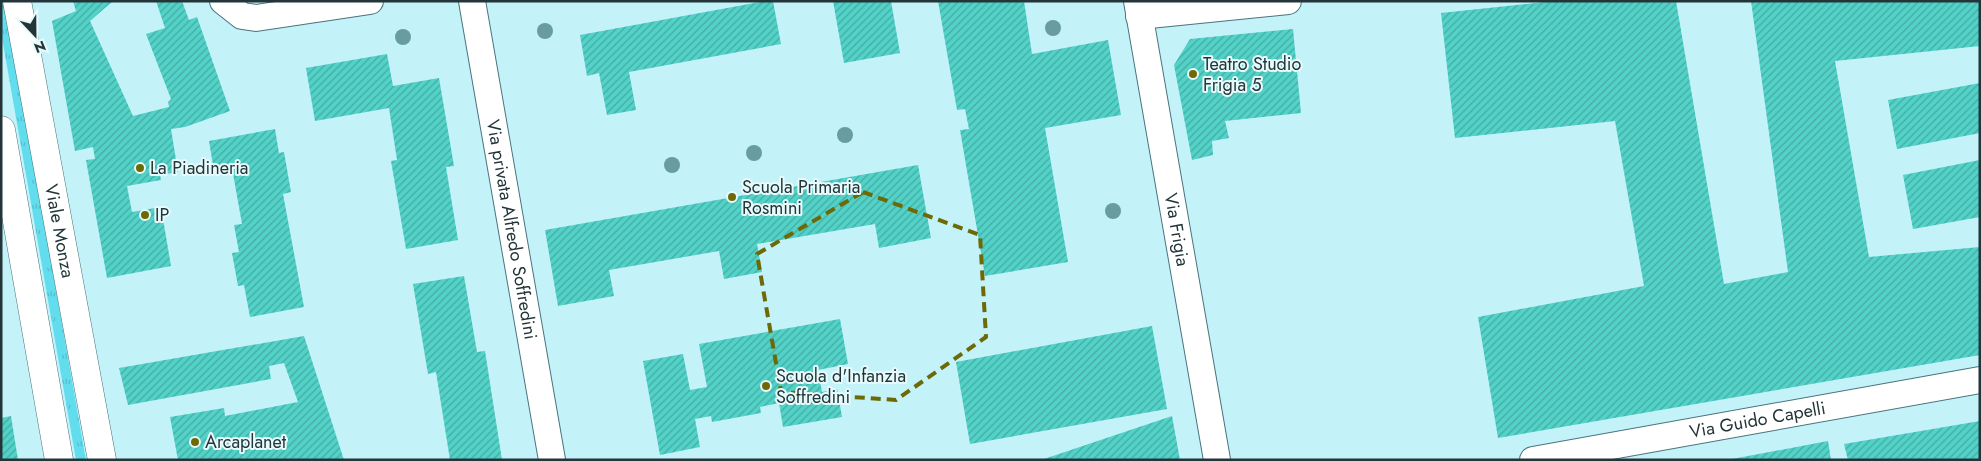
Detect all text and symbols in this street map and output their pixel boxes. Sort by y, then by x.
north arrow [10,10,60,60]
text: N [31,36,49,58]
place label: Teatro Studio Frigia 5 [1203,51,1302,98]
marker: Teatro Studio Frigia 5 [1187,68,1199,80]
street label: Via privata Alfredo Soffredini [480,117,544,342]
place label: La Piadineria [150,155,249,181]
marker: La Piadineria [134,162,146,174]
place label: Scuola Primaria Rosmini [742,174,861,221]
street label: Viale Monza [38,182,81,280]
marker: Scuola Primaria Rosmini [726,191,738,203]
street label: Via Frigia [1158,191,1196,268]
place label: IP [155,202,169,228]
marker: IP [139,209,151,221]
place label: Scuola d'Infanzia Soffredini [776,363,906,410]
marker: Scuola d'Infanzia Soffredini [760,380,772,392]
street label: Via Guido Capelli [1687,395,1828,445]
place label: Arcaplanet [205,429,287,455]
marker: Arcaplanet [189,436,201,448]

